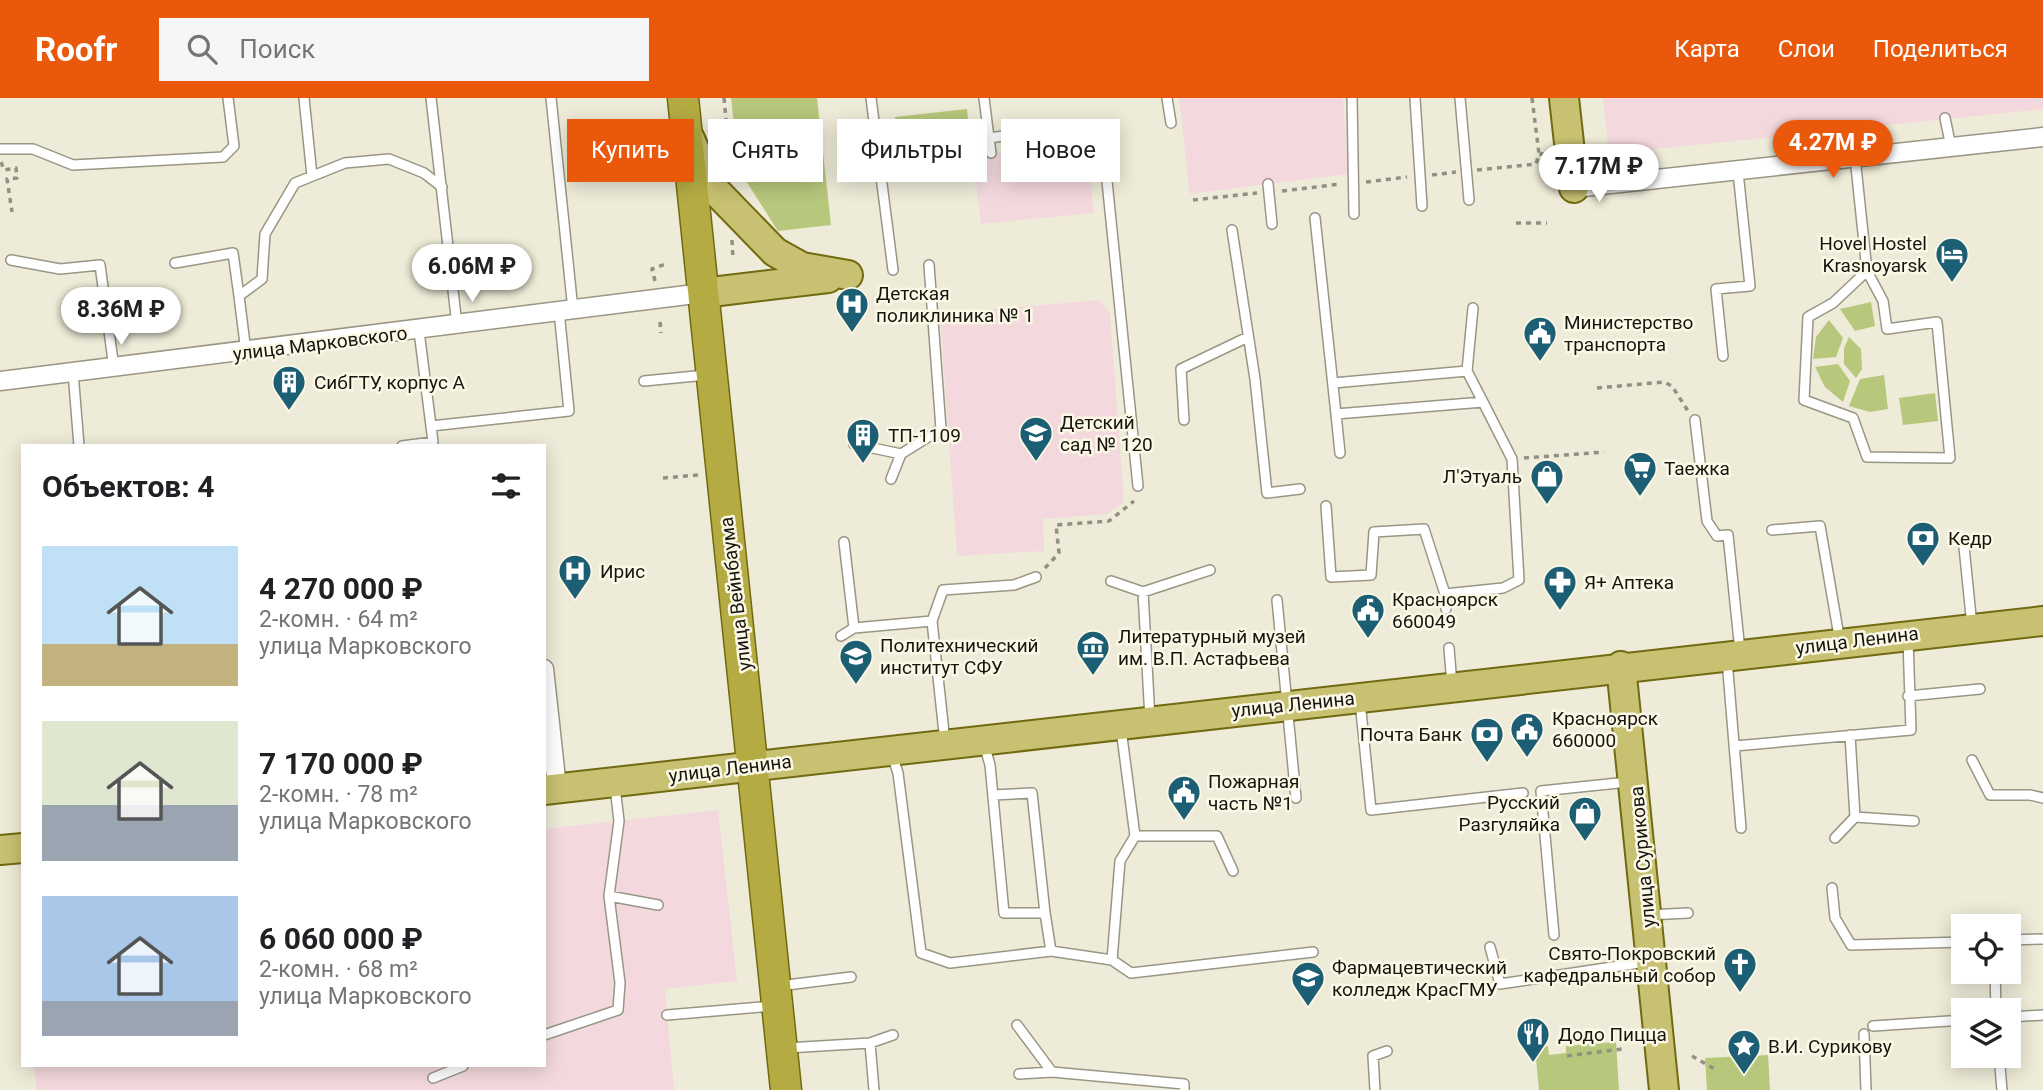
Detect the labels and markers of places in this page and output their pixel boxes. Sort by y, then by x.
pin: 4.27M ₽ [1768,120,1898,180]
pin: 7.17M ₽ [1534,144,1664,204]
place label: Hovel Hostel Krasnoyarsk [1819,232,1927,277]
hotel icon: Hovel Hostel Krasnoyarsk [1933,235,1971,284]
pin: 6.06M ₽ [407,244,537,304]
place label: Детская поликлиника № 1 [876,282,1034,327]
hospital icon: Детская поликлиника № 1 [833,285,871,334]
pin: 8.36M ₽ [56,288,186,347]
place label: Министерство транспорта [1564,311,1693,356]
public building icon: Министерство транспорта [1521,314,1559,363]
building icon: СибГТУ, корпус А [270,363,308,412]
place label: СибГТУ, корпус А [314,371,466,394]
place label: Детский сад № 120 [1060,411,1153,456]
school or university icon: Детский сад № 120 [1017,414,1055,463]
building icon: ТП-1109 [844,416,882,465]
place label: ТП-1109 [888,424,961,447]
supermarket icon: Таежка [1621,449,1659,498]
shop icon: Л'Этуаль [1528,457,1566,506]
place label: Таежка [1664,457,1730,480]
place label: Л'Этуаль [1443,465,1522,488]
bank icon: Кедр [1904,519,1942,568]
place label: Кедр [1948,527,1992,550]
hospital icon: Ирис [556,552,594,601]
place label: Ирис [600,560,645,583]
pharmacy icon: Я+ Аптека [1541,563,1579,612]
place label: Я+ Аптека [1584,571,1674,594]
place label: Красноярск 660049 [1392,588,1499,633]
public building icon: Красноярск 660049 [1349,591,1387,640]
place label: Литературный музей им. В.П. Астафьева [1118,625,1306,670]
museum icon: Литературный музей им. В.П. Астафьева [1074,628,1112,677]
place label: Политехнический институт СФУ [880,634,1039,679]
school or university icon: Политехнический институт СФУ [837,637,875,686]
place label: Красноярск 660000 [1552,707,1659,752]
public building icon: Красноярск 660000 [1508,710,1546,759]
bank icon: Почта Банк [1468,715,1506,764]
place label: Почта Банк [1360,723,1463,746]
place label: Пожарная часть №1 [1208,770,1299,815]
public building icon: Пожарная часть №1 [1165,773,1203,822]
place label: Русский Разгуляйка [1459,791,1560,836]
shop icon: Русский Разгуляйка [1566,794,1604,843]
place label: Свято-Покровский кафедральный собор [1524,942,1716,987]
church icon: Свято-Покровский кафедральный собор [1721,945,1759,994]
place label: Фармацевтический колледж КрасГМУ [1332,956,1507,1001]
school or university icon: Фармацевтический колледж КрасГМУ [1289,959,1327,1008]
restaurant icon: Додо Пицца [1514,1015,1552,1064]
place label: Додо Пицца [1558,1023,1667,1046]
place icon: В.И. Сурикову [1725,1027,1763,1076]
place label: В.И. Сурикову [1768,1035,1892,1058]

